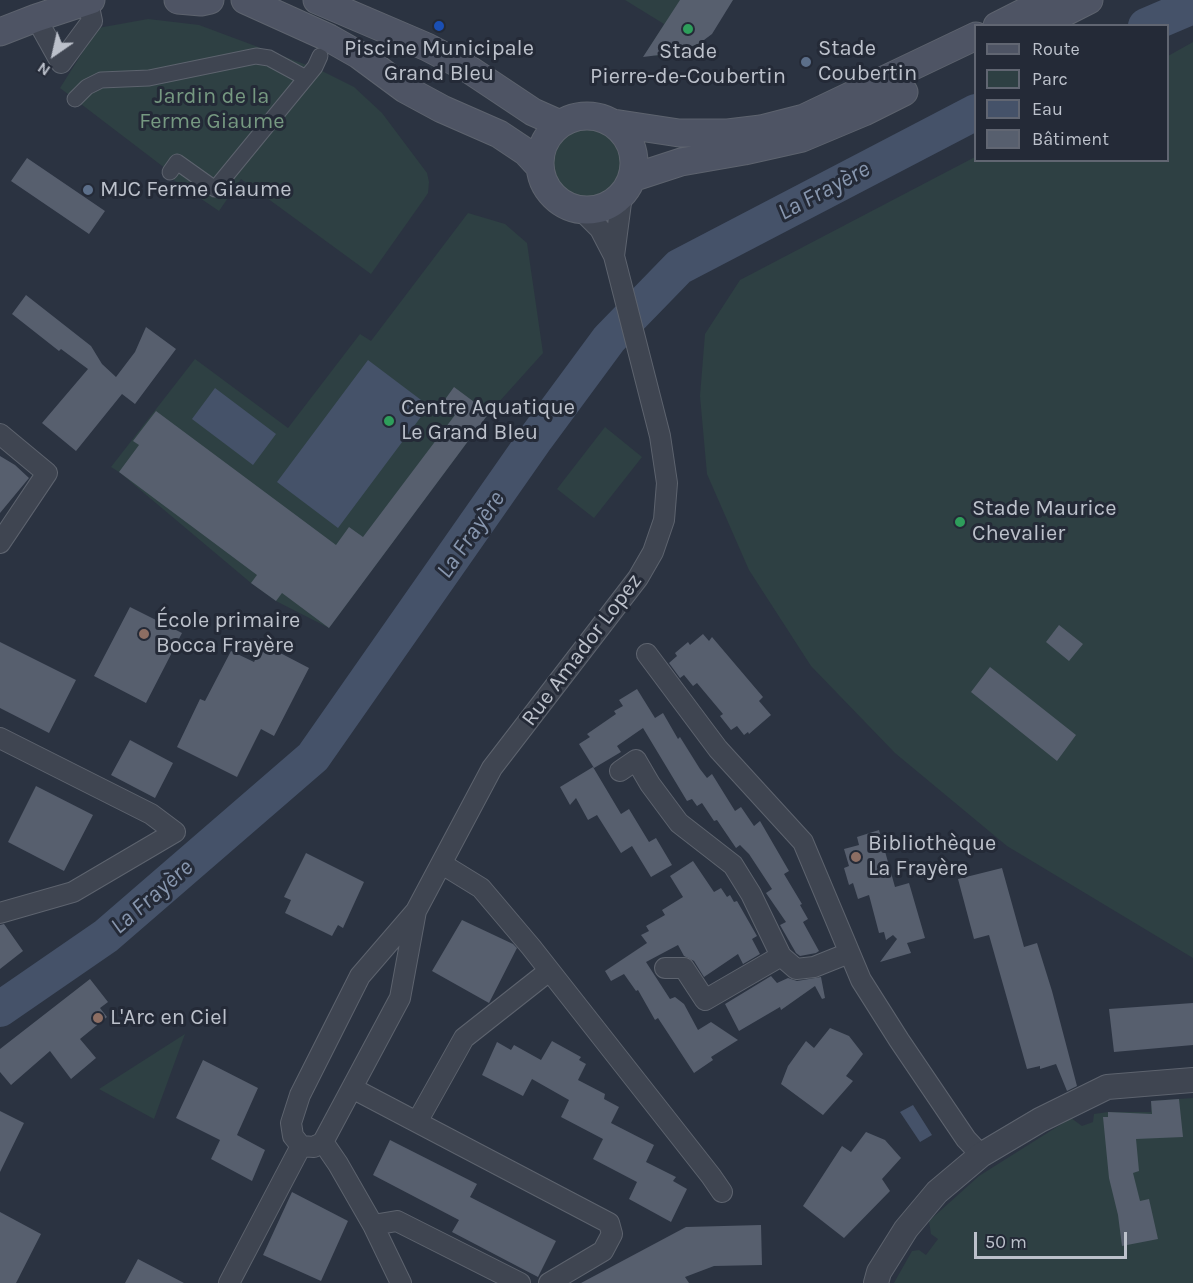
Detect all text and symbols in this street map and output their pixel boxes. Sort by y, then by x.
marker: Piscine Municipale Grand Bleu [432,19,446,33]
marker: Stade Pierre-de-Coubertin [681,22,695,36]
north arrow [24,24,84,84]
legend [974,24,1169,162]
place label: Piscine Municipale Grand Bleu [344,36,534,88]
place label: Stade Coubertin [818,36,917,88]
text: Route [1032,38,1080,60]
place label: Stade Pierre-de-Coubertin [590,39,786,90]
marker: Stade Coubertin [799,55,813,69]
text: N [34,58,54,80]
text: Parc [1032,68,1068,90]
park label: Jardin de la Ferme Giaume [139,84,285,136]
text: Eau [1032,98,1063,120]
text: Bâtiment [1032,128,1109,150]
water label: La Frayère [773,155,875,227]
place label: MJC Ferme Giaume [100,177,292,203]
marker: MJC Ferme Giaume [81,183,95,197]
place label: Centre Aquatique Le Grand Bleu [401,395,575,446]
marker: Centre Aquatique Le Grand Bleu [382,414,396,428]
water label: La Frayère [431,486,511,584]
place label: Stade Maurice Chevalier [972,496,1116,548]
marker: Stade Maurice Chevalier [953,515,967,529]
street label: Rue Amador Lopez [516,569,648,731]
place label: École primaire Bocca Frayère [156,608,300,660]
marker: École primaire Bocca Frayère [137,627,151,641]
place label: Bibliothèque La Frayère [868,831,996,882]
marker: Bibliothèque La Frayère [849,850,863,864]
water label: La Frayère [105,853,199,941]
place label: L'Arc en Ciel [110,1005,228,1031]
marker: L'Arc en Ciel [91,1011,105,1025]
scale bar [977,1220,1130,1258]
text: 50 m [985,1231,1027,1253]

